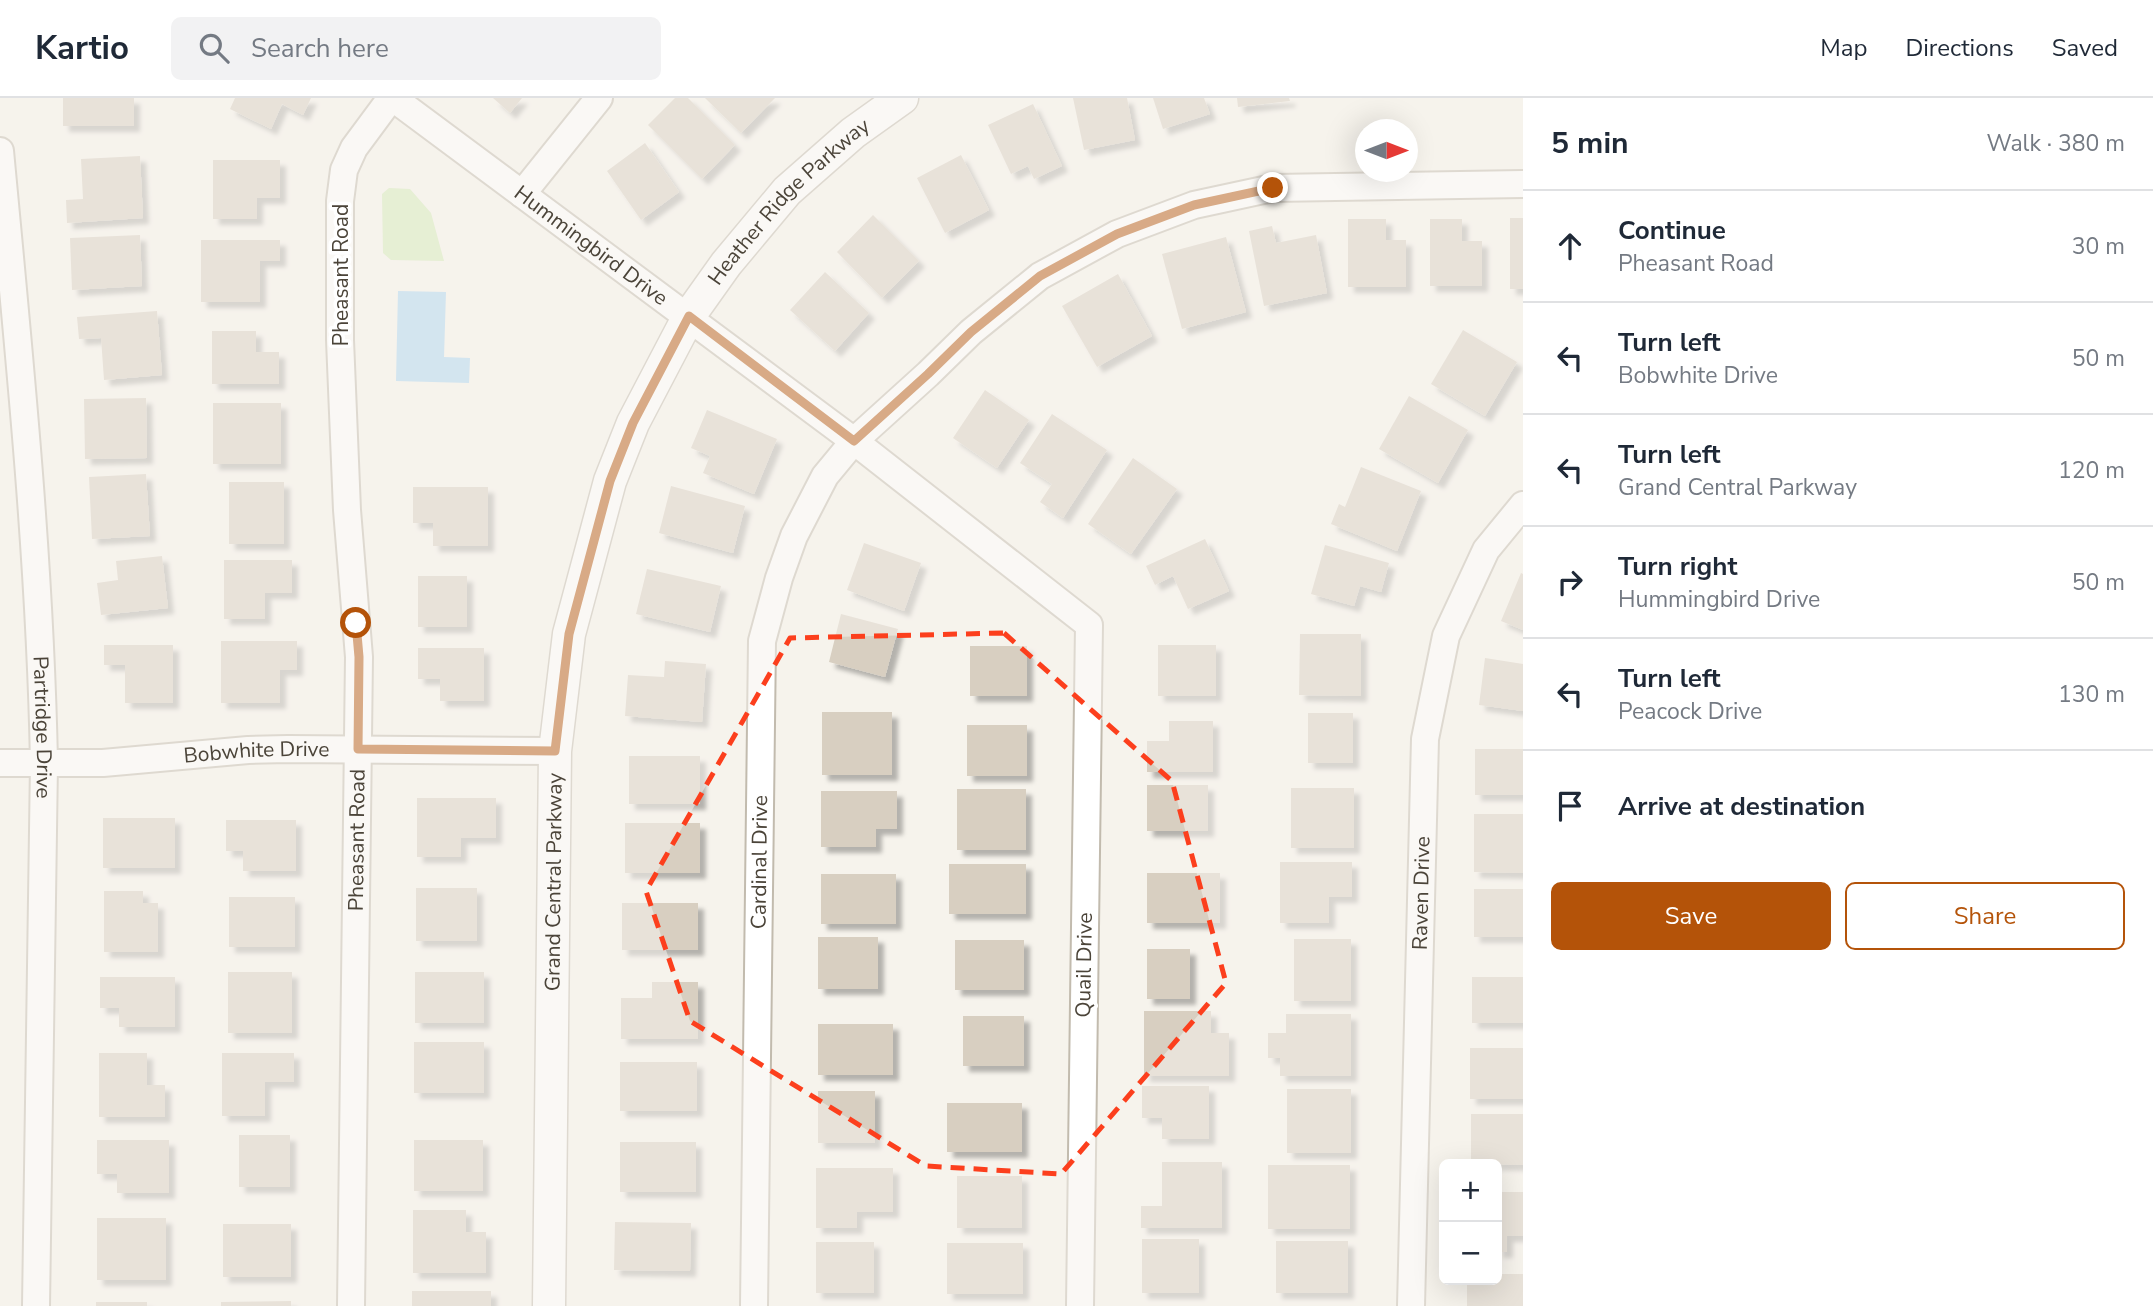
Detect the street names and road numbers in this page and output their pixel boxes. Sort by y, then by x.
street label: Heather Ridge Parkway [701,112,875,291]
street label: Hummingbird Drive [509,179,674,312]
street label: Pheasant Road [327,204,355,346]
street label: Partridge Drive [26,655,58,799]
street label: Bobwhite Drive [182,735,330,770]
street label: Pheasant Road [342,769,372,911]
street label: Grand Central Parkway [538,772,569,991]
street label: Cardinal Drive [745,795,774,929]
street label: Raven Drive [1406,836,1437,951]
street label: Quail Drive [1069,912,1099,1018]

